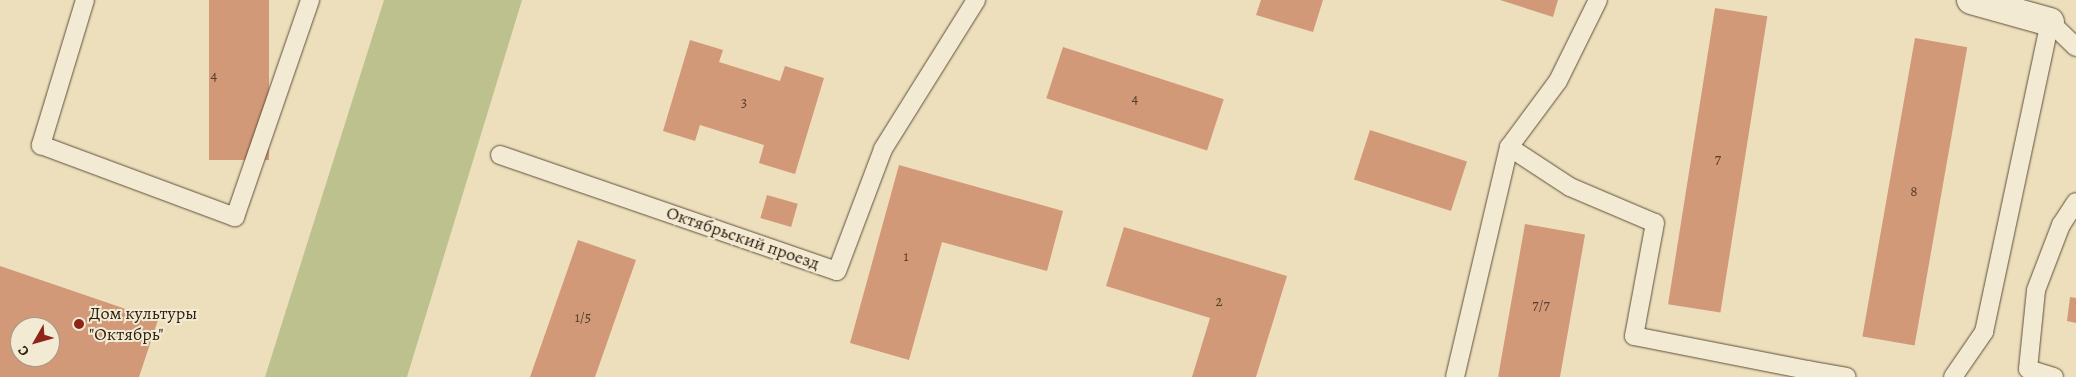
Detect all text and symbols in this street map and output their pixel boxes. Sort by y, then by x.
house number: 4 [211,67,217,85]
house number: 4 [1132,90,1138,108]
house number: 3 [741,94,747,112]
house number: 7 [1715,151,1721,169]
house number: 8 [1910,183,1918,201]
street label: Октябрьский проезд [664,202,822,274]
house number: 1 [903,248,909,266]
house number: 2 [1215,293,1223,311]
house number: 7/7 [1532,297,1550,315]
place label: Дом культуры "Октябрь" [89,303,197,346]
house number: 1/5 [575,309,591,327]
north arrow [10,317,60,367]
marker: Дом культуры "Октябрь" [73,318,85,330]
text: С [13,342,34,360]

